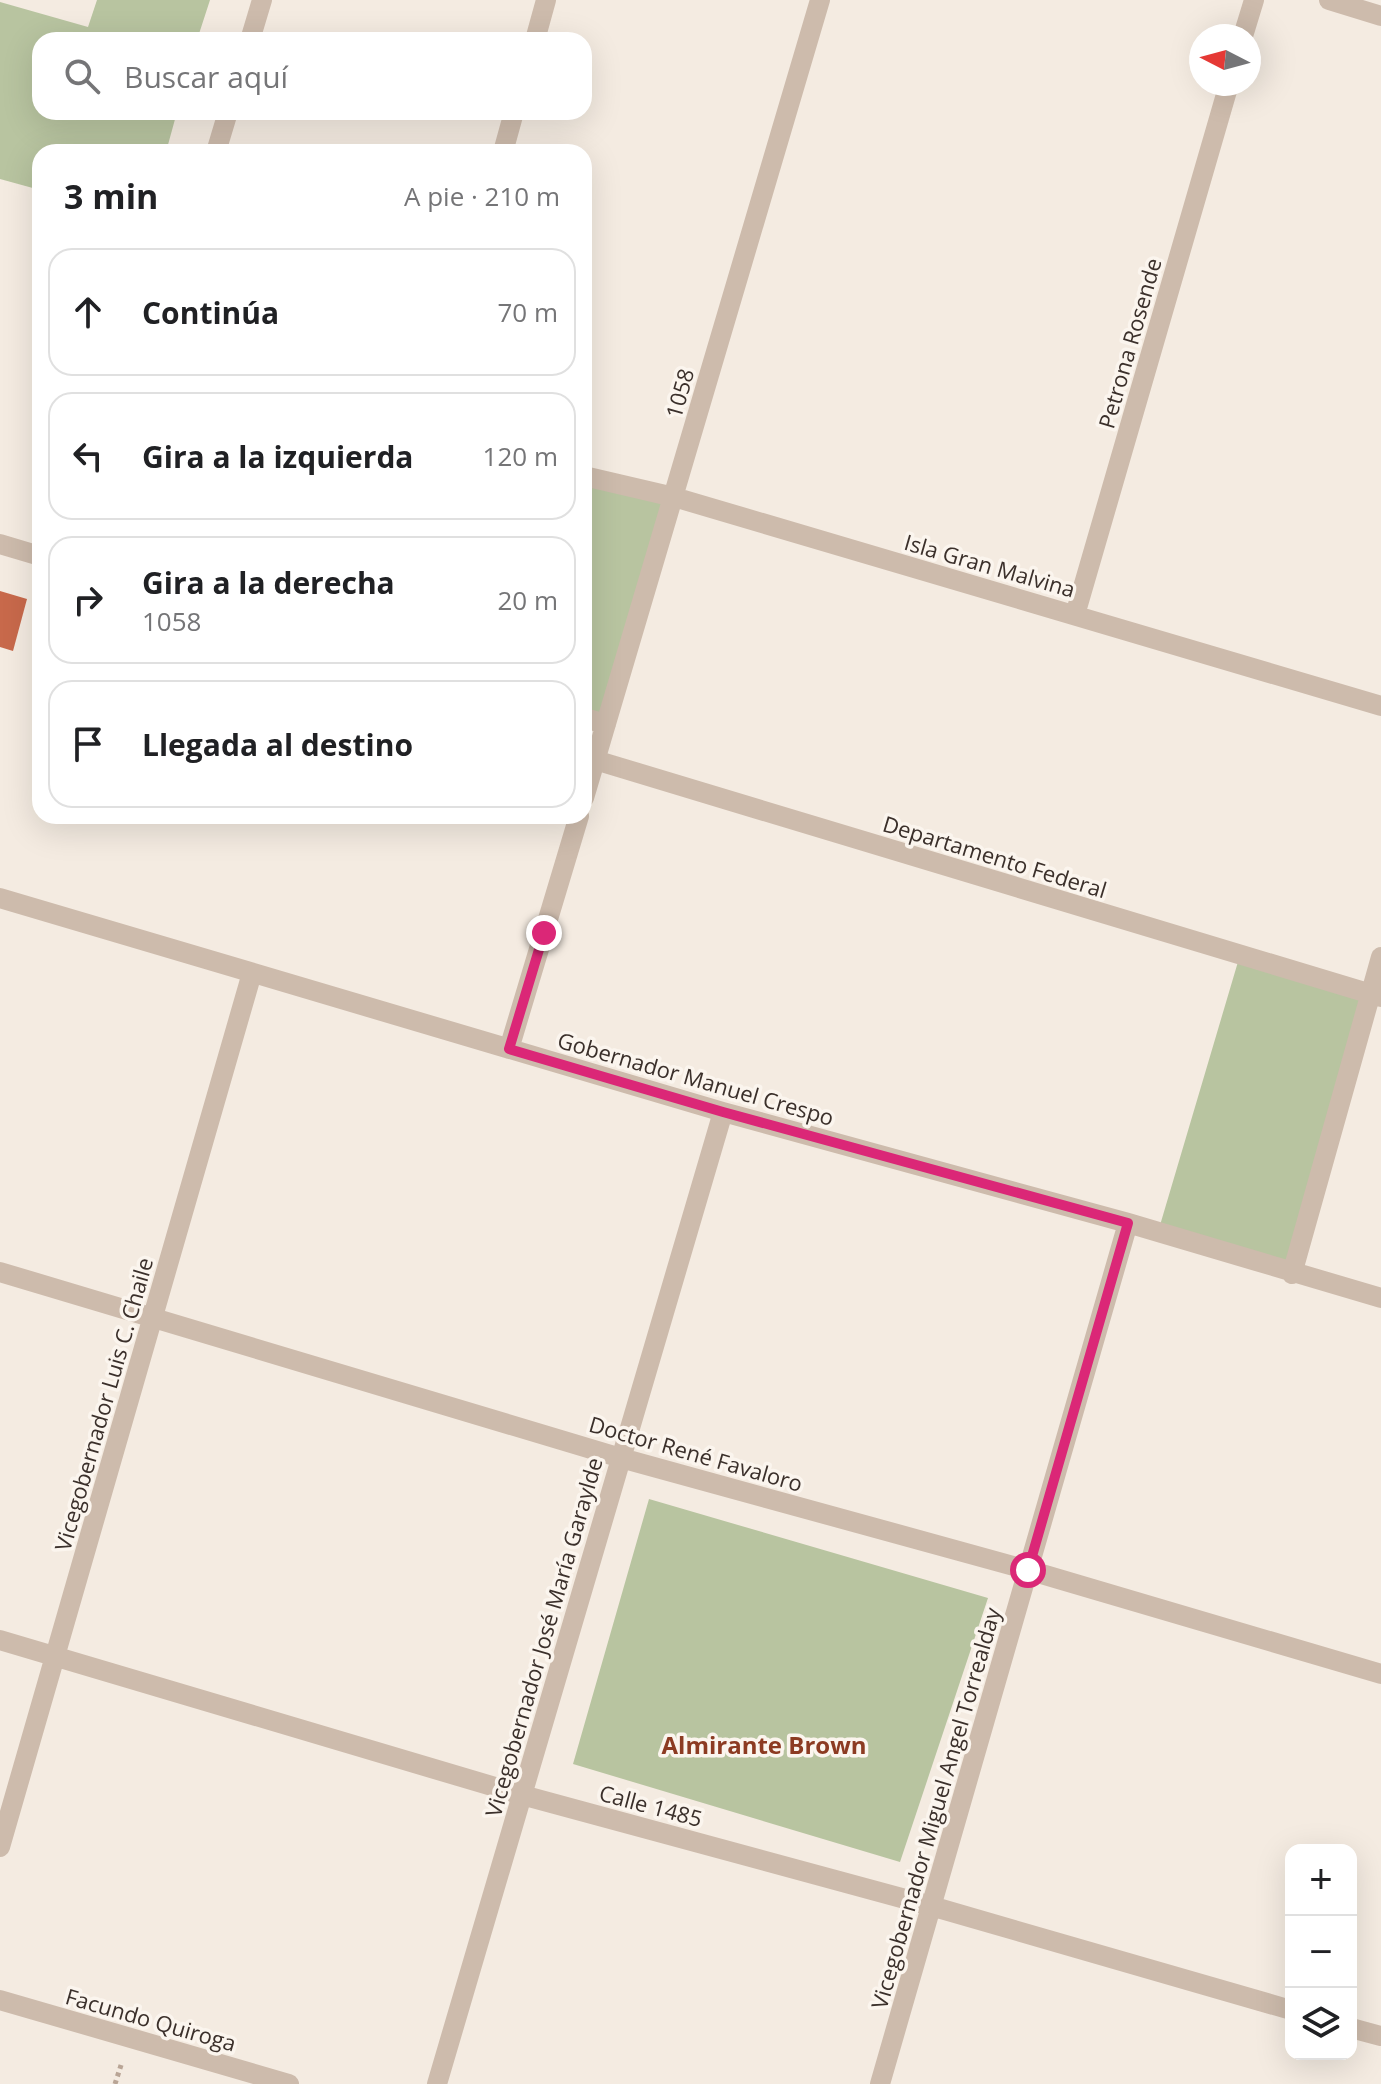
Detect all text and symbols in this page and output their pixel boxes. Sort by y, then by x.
north arrow [1189,24,1261,96]
search box [32,32,592,120]
icon: search [60,54,104,98]
text: Buscar aquí [124,56,288,97]
text: 3 min [64,173,158,219]
text: A pie · 210 m [404,178,560,214]
street label: Petrona Rosende [1090,254,1168,432]
icon: ahead [66,290,110,334]
text: Continúa [142,292,279,333]
text: 70 m [497,294,558,330]
street label: 1058 [658,365,700,421]
icon: left [66,434,110,478]
text: Gira a la izquierda [142,436,414,477]
text: 120 m [483,438,558,474]
street label: Isla Gran Malvina [901,526,1079,604]
text: Gira a la derecha [142,562,395,603]
icon: right [66,578,110,622]
text: 20 m [497,582,558,618]
text: 1058 [142,603,201,639]
icon: arrive [66,722,110,766]
text: Llegada al destino [142,724,413,765]
street label: Departamento Federal [880,808,1110,904]
route end [526,915,562,951]
street label: Gobernador Manuel Crespo [554,1024,838,1132]
street label: Vicegobernador Luis C. Chaile [47,1254,159,1554]
street label: Doctor René Favaloro [586,1408,806,1498]
street label: Vicegobernador José María Garaylde [477,1454,609,1820]
route start [1010,1552,1046,1588]
street label: Vicegobernador Miguel Angel Torrealday [863,1603,1007,2012]
district label: Almirante Brown [662,1728,866,1761]
street label: Calle 1485 [596,1777,706,1833]
map controls [1285,1844,1357,2060]
button: + [1285,1844,1357,1916]
button: − [1285,1916,1357,1988]
street label: Facundo Quiroga [62,1980,240,2058]
button: layers [1285,1988,1357,2060]

